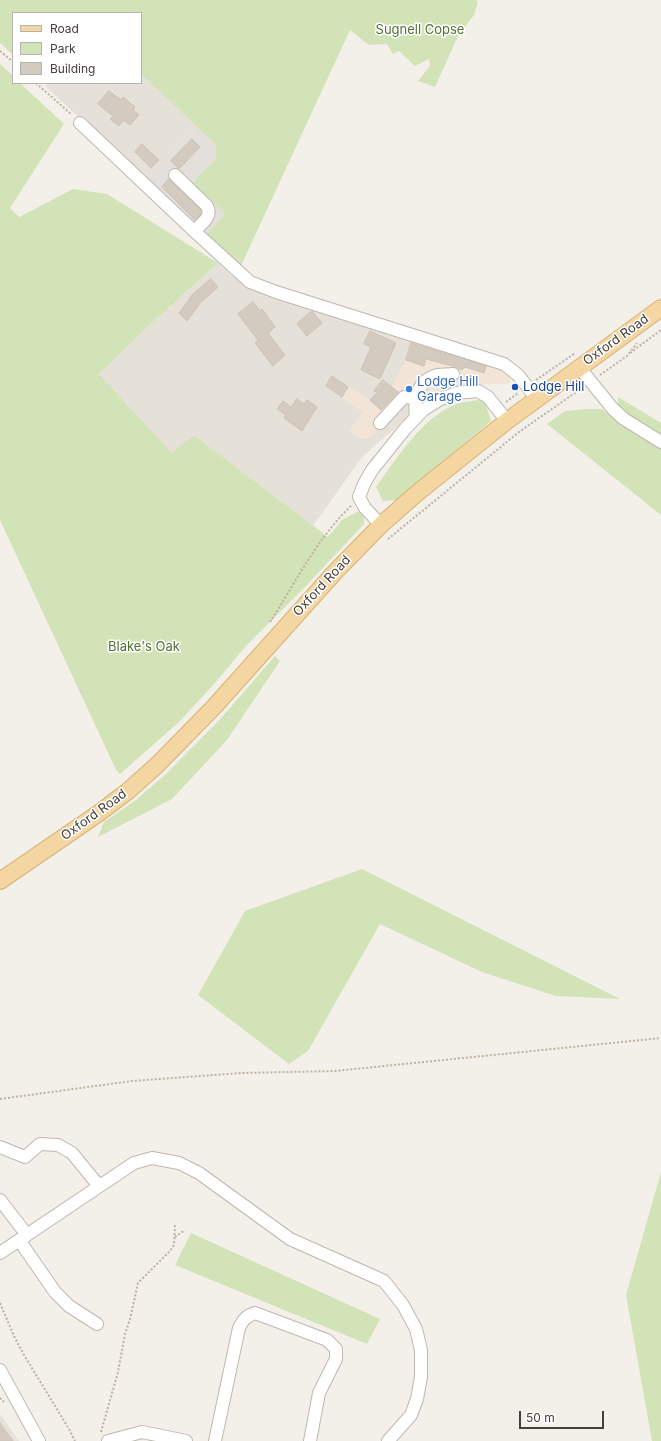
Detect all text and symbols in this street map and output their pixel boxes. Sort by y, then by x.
legend [12,12,142,84]
text: Road [50,21,79,36]
park label: Sugnell Copse [376,22,464,38]
text: Park [50,41,76,56]
text: Building [50,61,95,76]
street label: Oxford Road [580,311,652,369]
place label: Lodge Hill Garage [417,374,478,405]
place label: Lodge Hill [523,379,584,395]
marker: Lodge Hill [510,382,520,392]
marker: Lodge Hill Garage [404,384,414,394]
street label: Oxford Road [290,552,354,620]
park label: Blake's Oak [108,639,180,655]
street label: Oxford Road [58,786,130,844]
scale bar [521,1403,606,1429]
text: 50 m [526,1410,555,1425]

